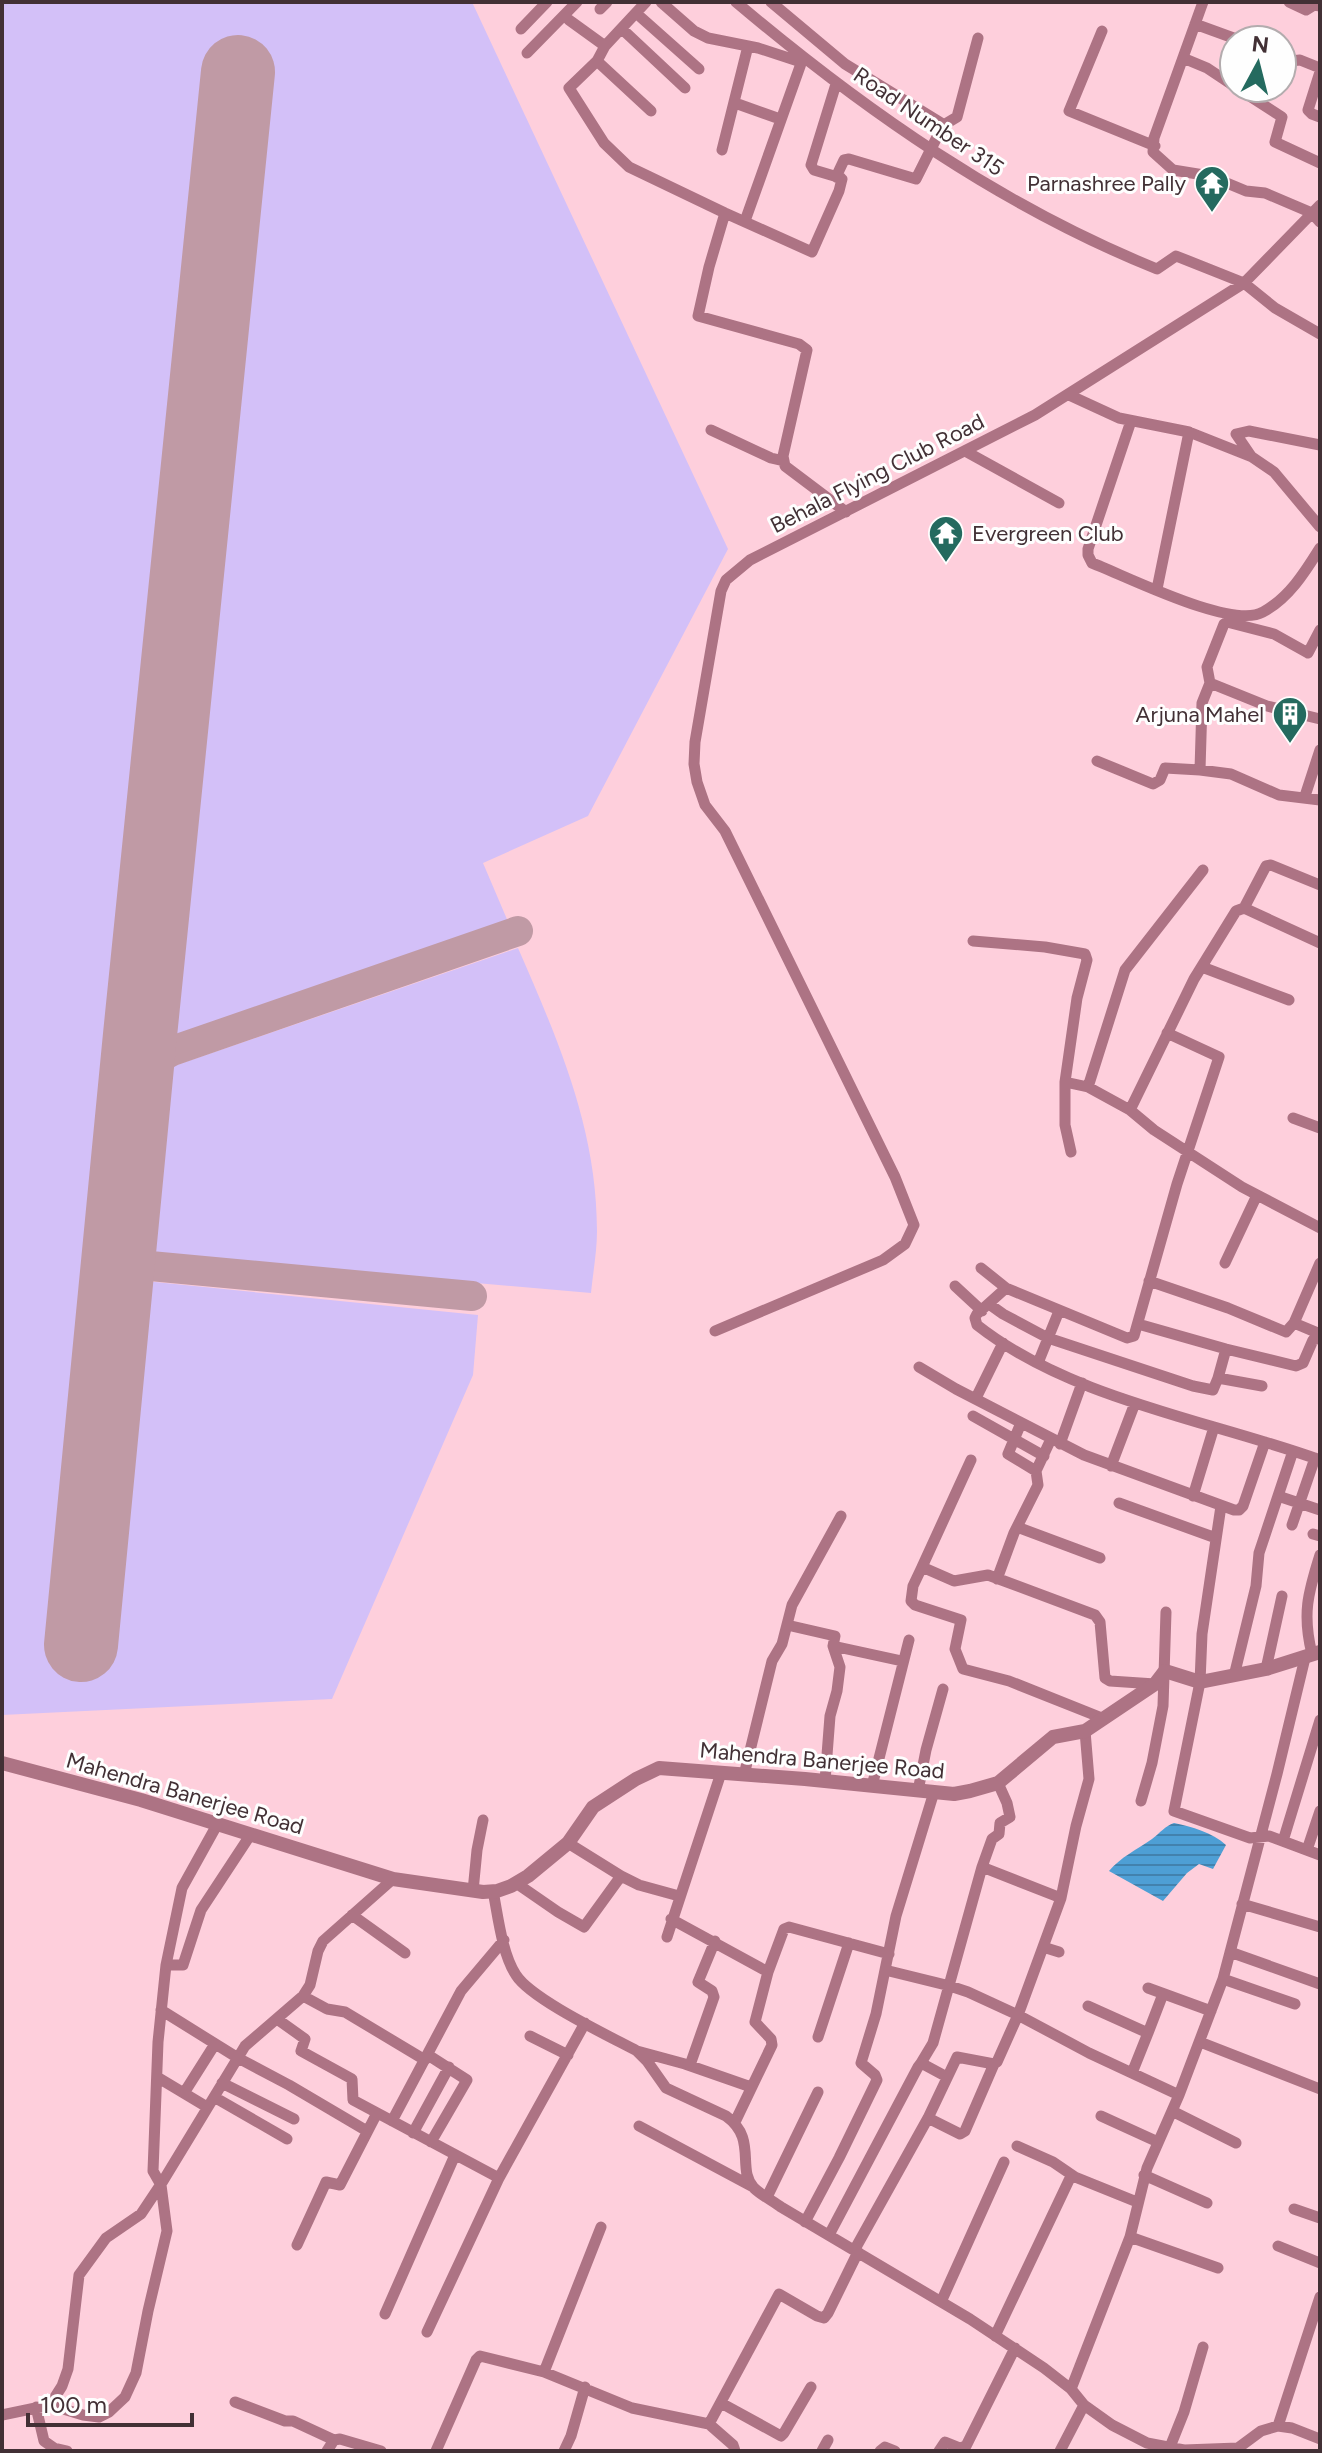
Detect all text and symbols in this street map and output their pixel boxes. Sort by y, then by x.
north arrow [1218,24,1298,104]
text: N [1250,30,1270,59]
street label: Road Number 315 [848,61,1009,182]
temple icon: Parnashree Pally [1193,164,1231,214]
place label: Parnashree Pally [1027,170,1186,197]
street label: Behala Flying Club Road [766,408,989,539]
temple icon: Evergreen Club [927,514,965,564]
place label: Evergreen Club [972,520,1124,547]
building icon: Arjuna Mahel [1271,695,1309,745]
place label: Arjuna Mahel [1136,701,1264,728]
street label: Mahendra Banerjee Road [698,1736,946,1785]
street label: Mahendra Banerjee Road [63,1747,307,1840]
scale bar [28,2377,192,2427]
text: 100 m [40,2390,107,2419]

